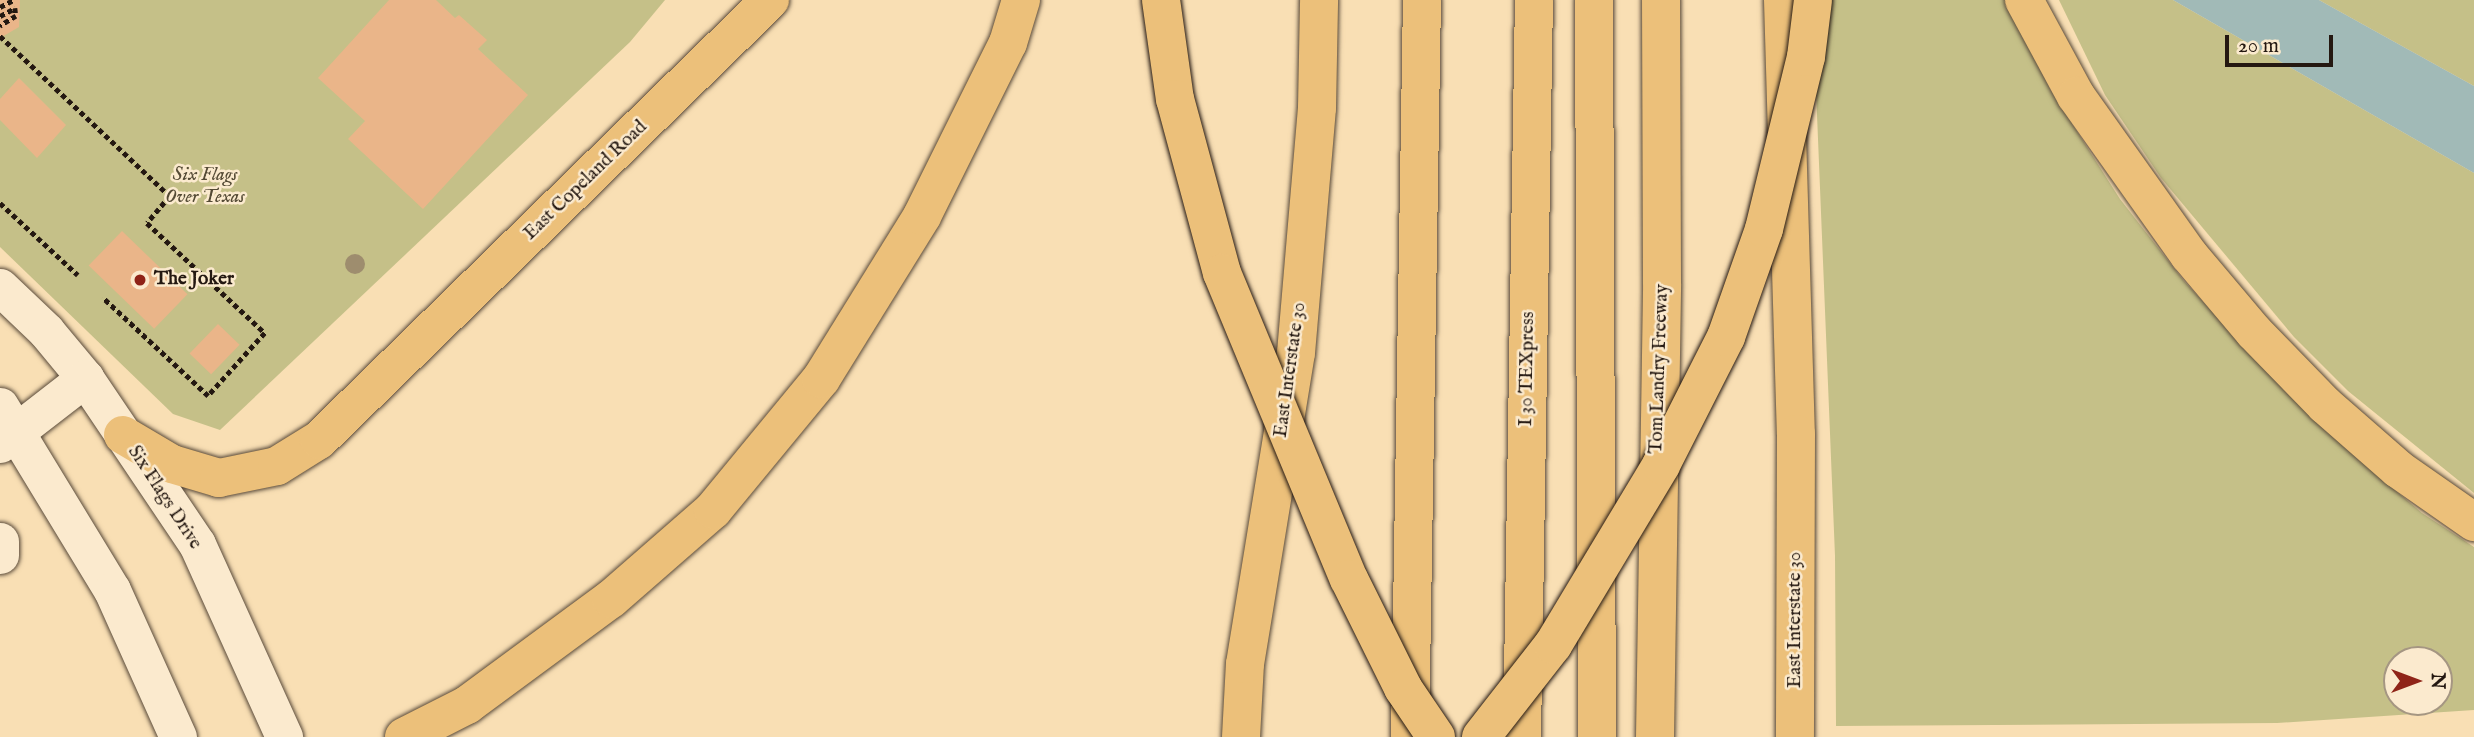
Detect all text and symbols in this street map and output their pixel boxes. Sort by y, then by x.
scale bar [2229,21,2338,65]
text: 20 m [2238,33,2279,60]
street label: East Copeland Road [520,116,652,246]
park label: Six Flags Over Texas [165,165,245,209]
place label: The Joker [154,269,234,291]
marker: The Joker [132,272,148,288]
street label: Tom Landry Freeway [1646,284,1674,454]
street label: East Interstate 30 [1270,301,1312,439]
street label: I 30 TEXpress [1516,312,1540,426]
street label: Six Flags Drive [122,442,206,554]
street label: East Interstate 30 [1785,552,1807,688]
north arrow [2383,646,2453,716]
text: N [2425,673,2449,689]

